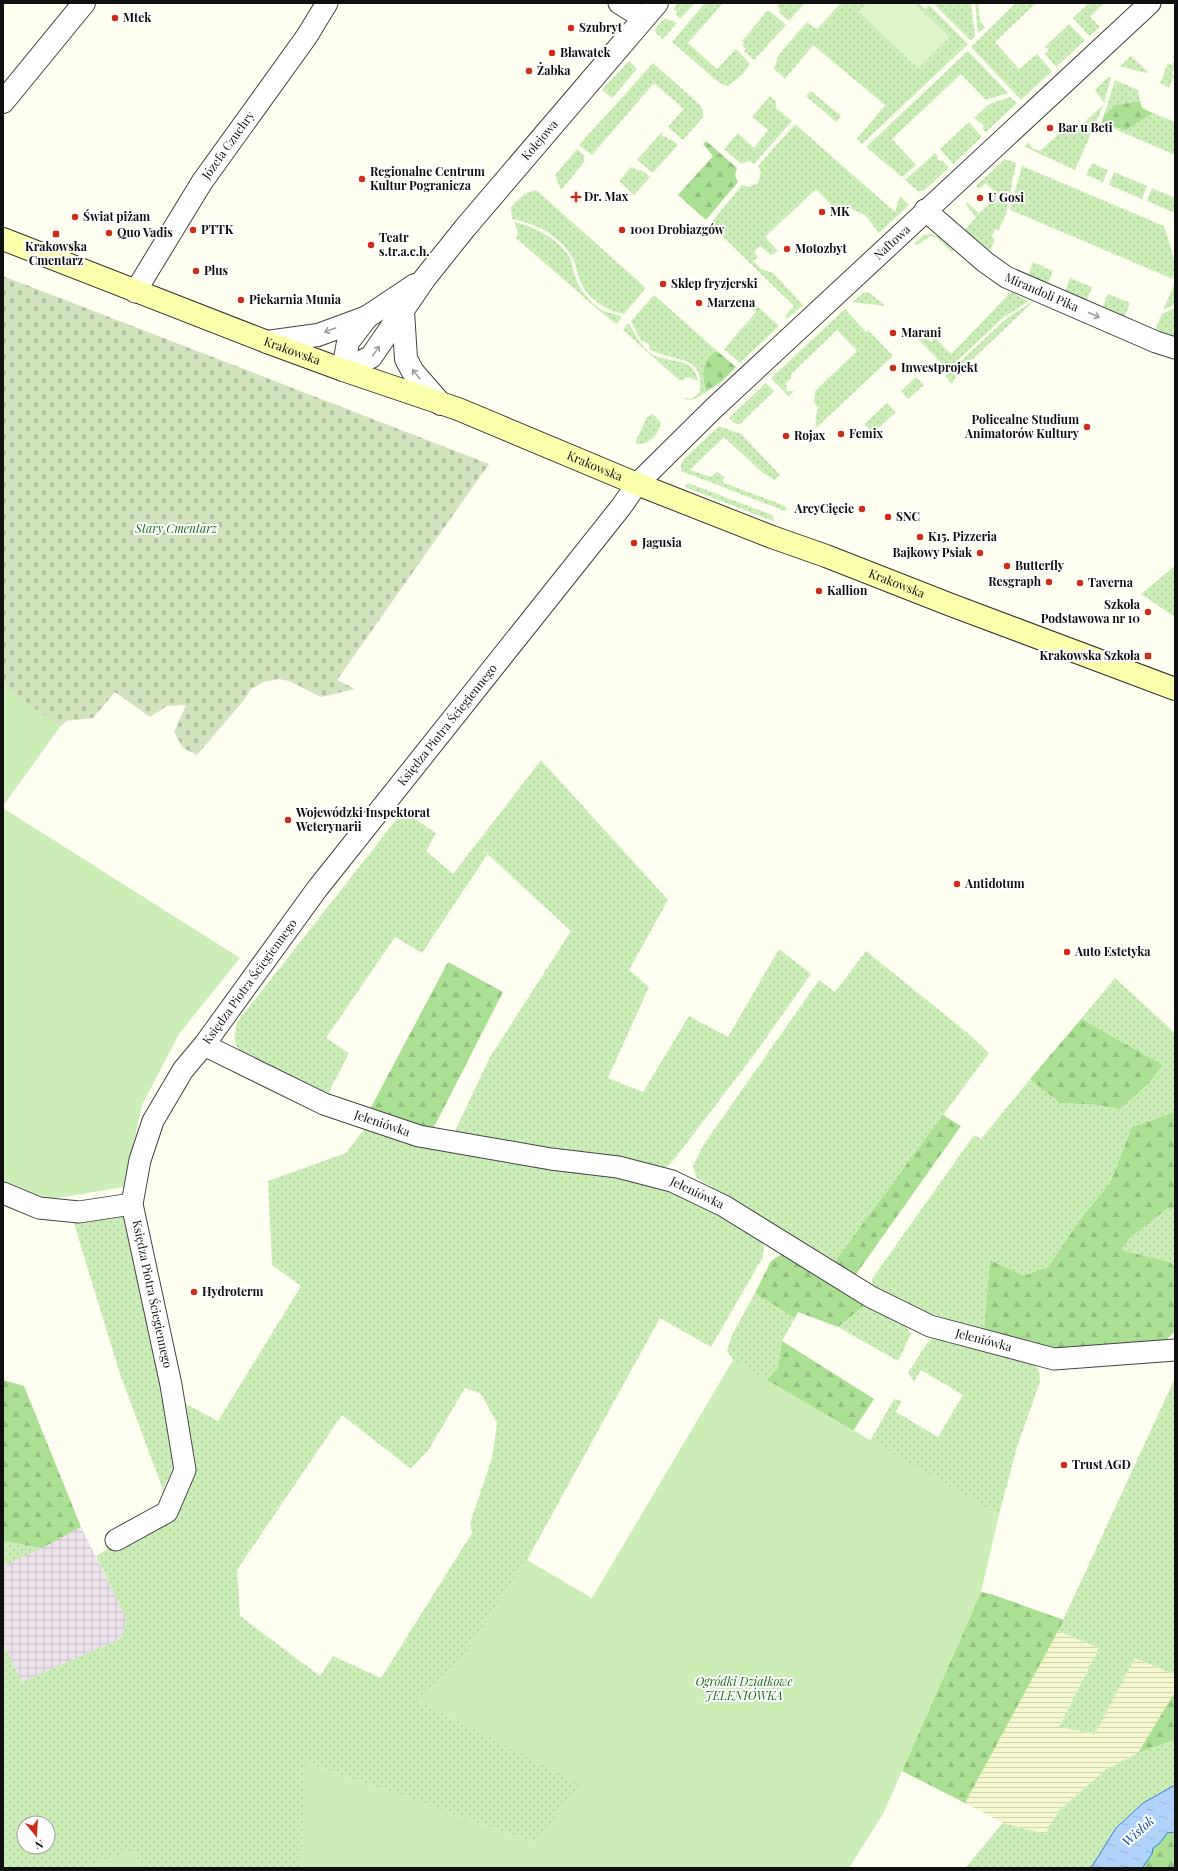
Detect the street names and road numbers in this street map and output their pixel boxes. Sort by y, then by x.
street label: Józefa Czuchry [197,107,257,183]
street label: Kolejowa [517,116,561,163]
street label: Naftowa [870,221,913,263]
street label: Mirandoli Pika [1003,268,1081,315]
street label: Krakowska [262,333,323,368]
street label: Krakowska [565,447,625,484]
street label: Krakowska [867,565,927,601]
street label: Księdza Piotra Ściegiennego [393,660,500,789]
street label: Księdza Piotra Ściegiennego [198,915,300,1047]
street label: Jeleniówka [352,1105,412,1139]
street label: Jeleniówka [667,1172,727,1212]
street label: Księdza Piotra Ściegiennego [129,1218,177,1370]
street label: Jeleniówka [953,1324,1014,1354]

